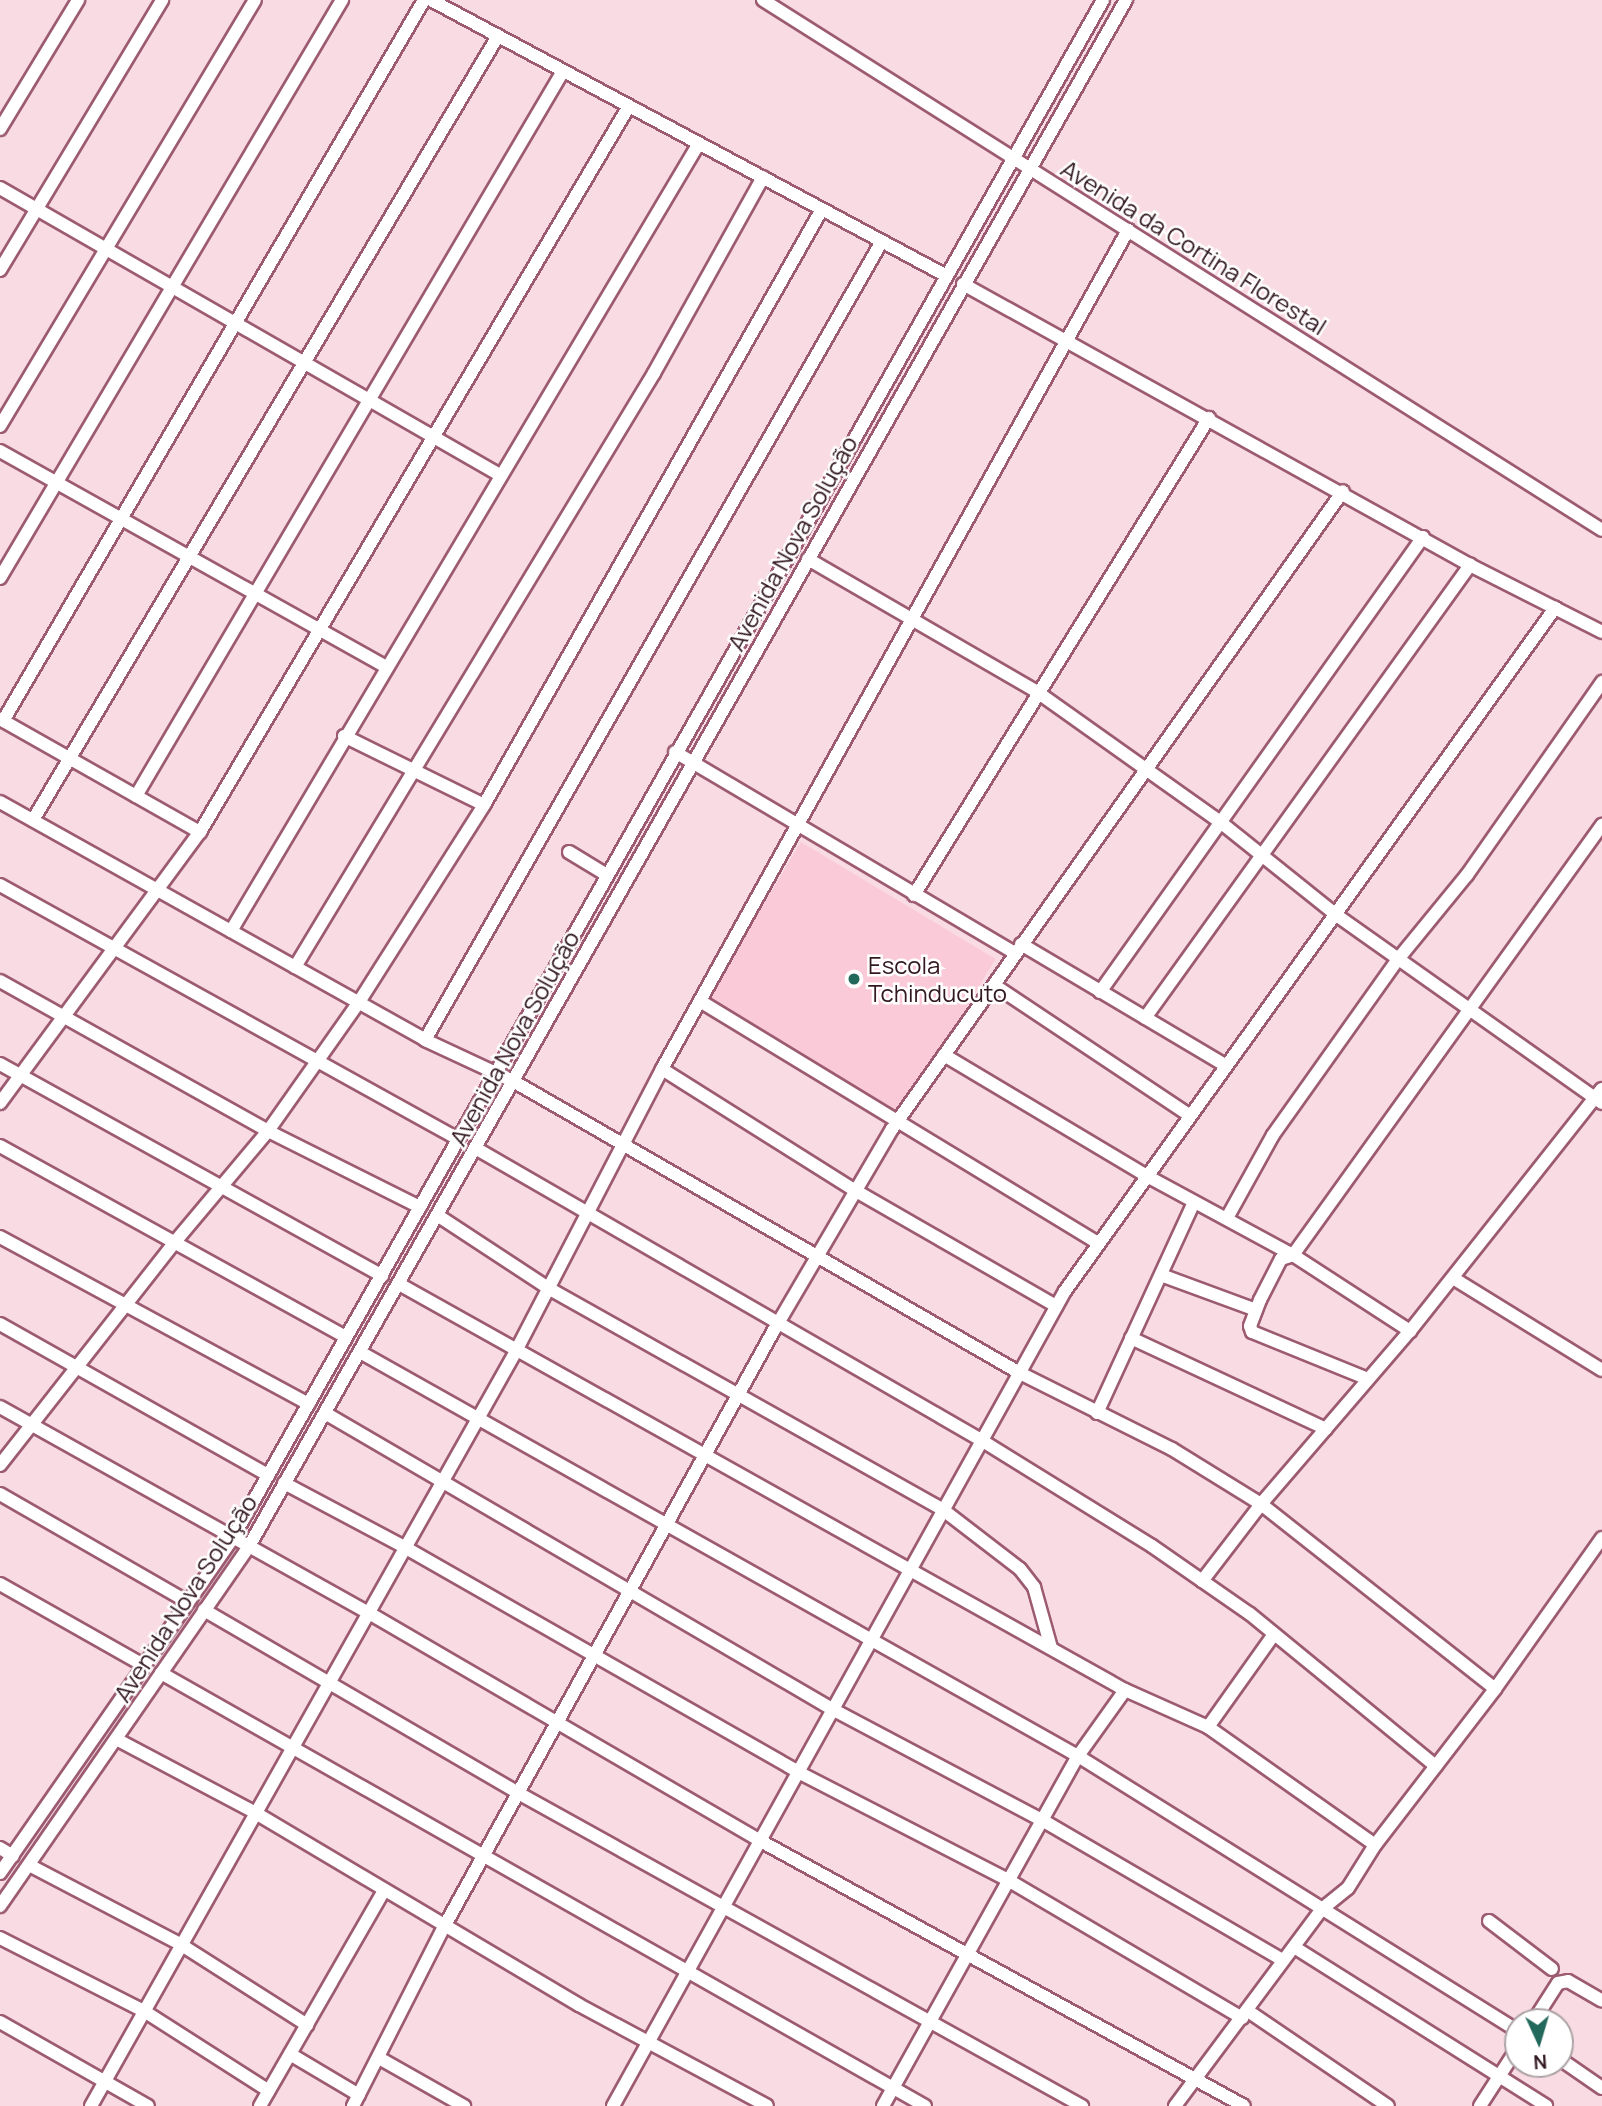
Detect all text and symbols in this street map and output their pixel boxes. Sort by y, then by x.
street label: Avenida da Cortina Florestal [1056,153,1332,341]
street label: Avenida Nova Solução [721,431,863,655]
street label: Avenida Nova Solução [443,926,585,1150]
place label: Escola Tchinducuto [868,951,1007,1007]
marker: Escola Tchinducuto [846,971,862,987]
street label: Avenida Nova Solução [107,1489,263,1707]
north arrow [1504,2008,1574,2078]
text: N [1533,2049,1548,2075]

